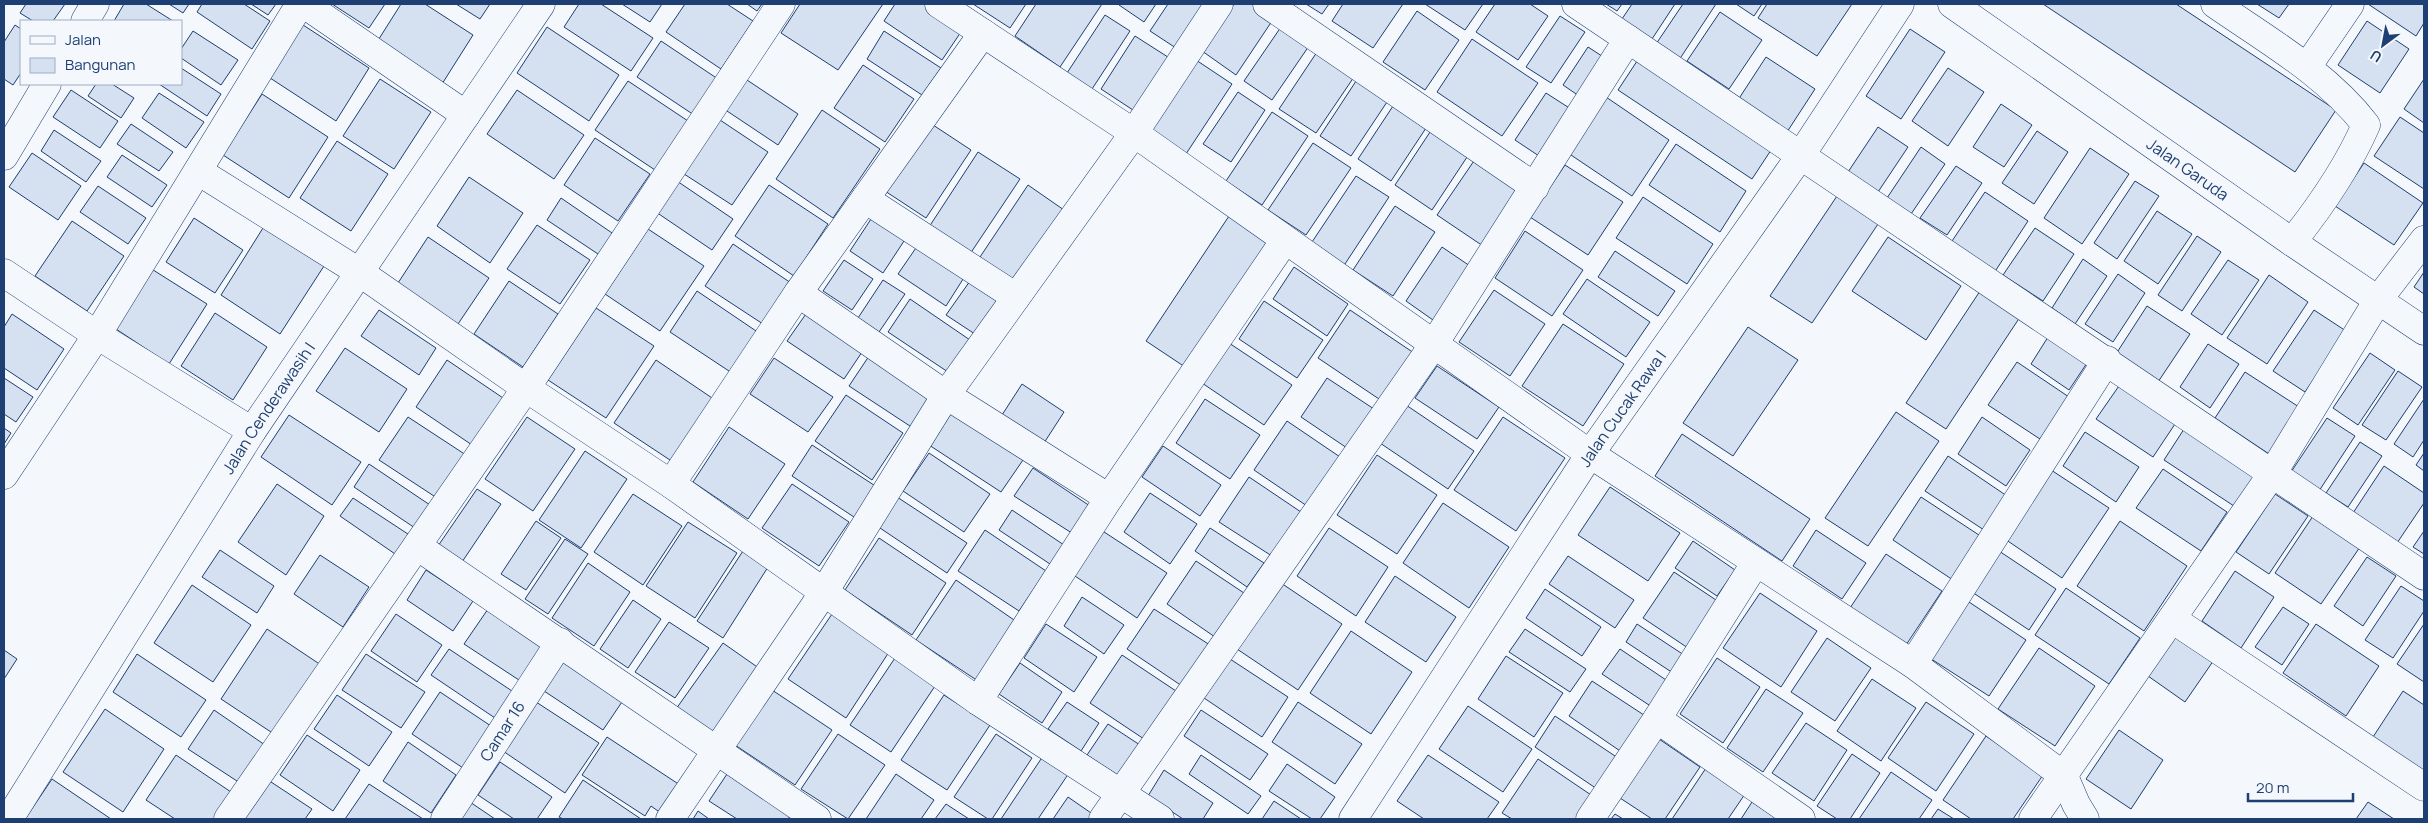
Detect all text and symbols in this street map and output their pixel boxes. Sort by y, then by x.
legend [20,20,182,85]
north arrow [2358,20,2408,70]
text: Jalan [65,29,101,50]
text: U [2367,46,2385,67]
text: Bangunan [65,54,135,75]
street label: Jalan Garuda [2143,133,2233,206]
street label: Jalan Cenderawasih I [217,338,320,478]
street label: Jalan Cucak Rawa I [1574,346,1671,471]
street label: Camar 16 [474,696,530,765]
scale bar [2248,770,2353,802]
text: 20 m [2256,777,2289,798]

